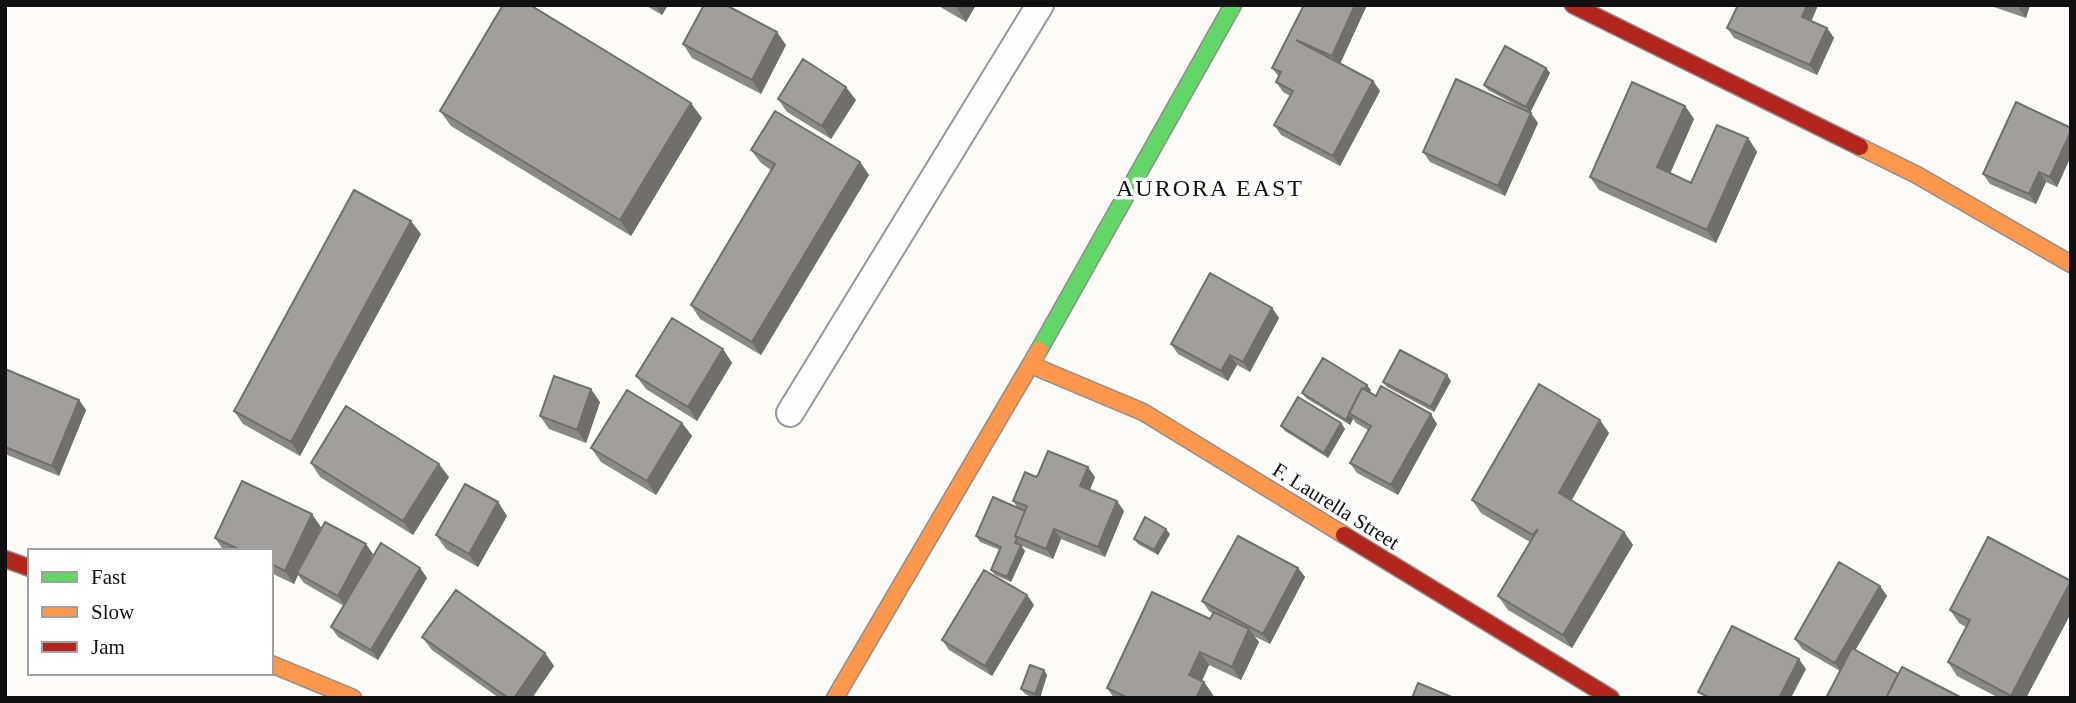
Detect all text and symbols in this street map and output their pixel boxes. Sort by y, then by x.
district label: AURORA EAST [1116,175,1304,201]
street label: F. Laurella Street [1268,457,1404,555]
legend [28,549,273,675]
text: Fast [91,565,126,589]
text: Slow [91,600,135,624]
text: Jam [91,635,125,659]

